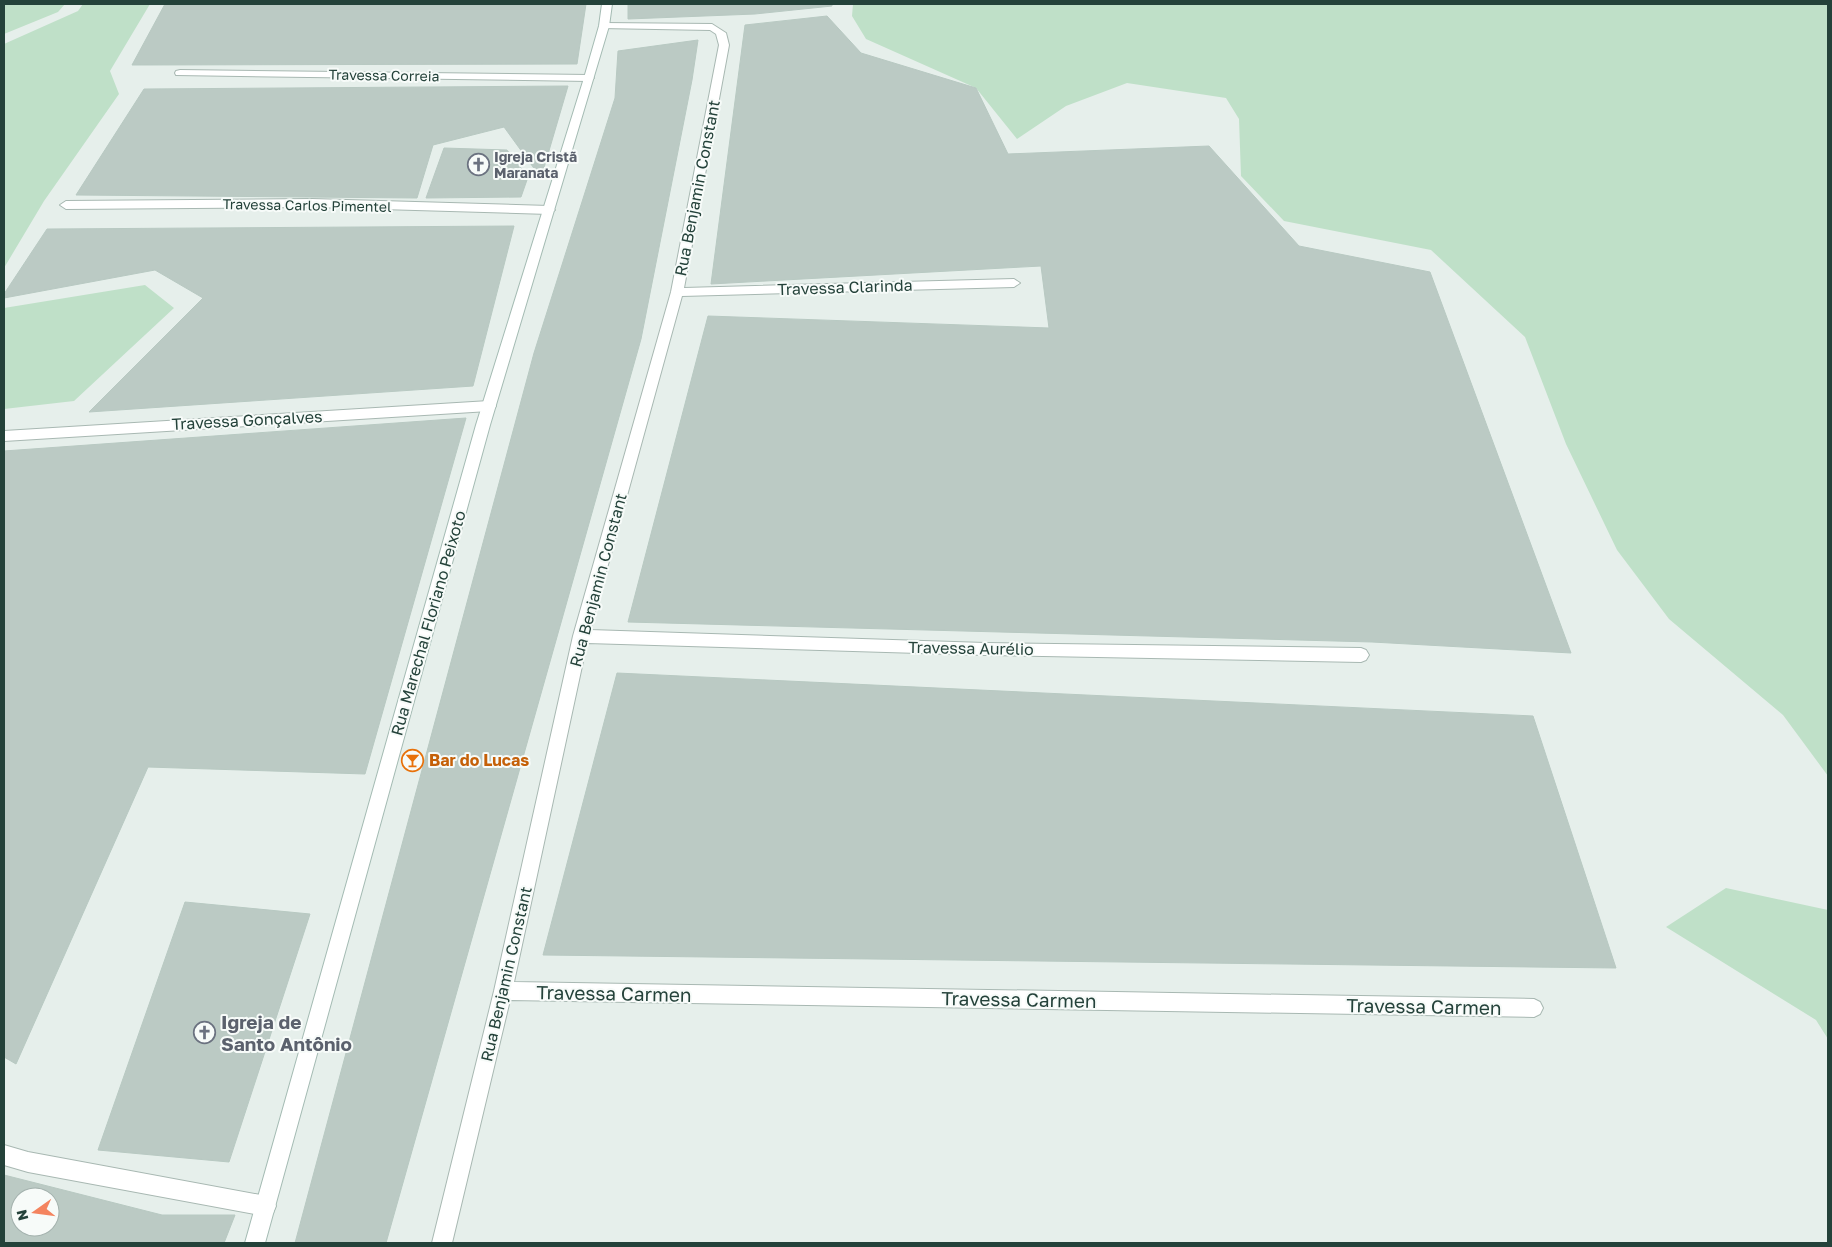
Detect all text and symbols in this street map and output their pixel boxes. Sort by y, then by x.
street label: Travessa Correia [328,66,440,84]
street label: Rua Benjamin Constant [670,98,724,278]
place label: Igreja Cristã Maranata [494,148,577,181]
church icon: Igreja Cristã Maranata [466,152,490,176]
street label: Travessa Carlos Pimentel [222,195,392,215]
street label: Travessa Clarinda [777,275,913,299]
street label: Travessa Gonçalves [171,406,323,434]
street label: Rua Benjamin Constant [565,491,631,669]
street label: Rua Marechal Floriano Peixoto [386,508,470,738]
street label: Travessa Aurélio [908,637,1034,659]
bar icon: Bar do Lucas [401,748,425,772]
place label: Bar do Lucas [429,750,529,770]
street label: Rua Benjamin Constant [476,885,536,1063]
street label: Travessa Carmen [536,980,692,1006]
street label: Travessa Carmen [941,986,1097,1012]
street label: Travessa Carmen [1346,993,1502,1019]
place label: Igreja de Santo Antônio [221,1010,352,1055]
church icon: Igreja de Santo Antônio [193,1020,217,1044]
north arrow [10,1187,60,1237]
text: N [12,1208,31,1222]

